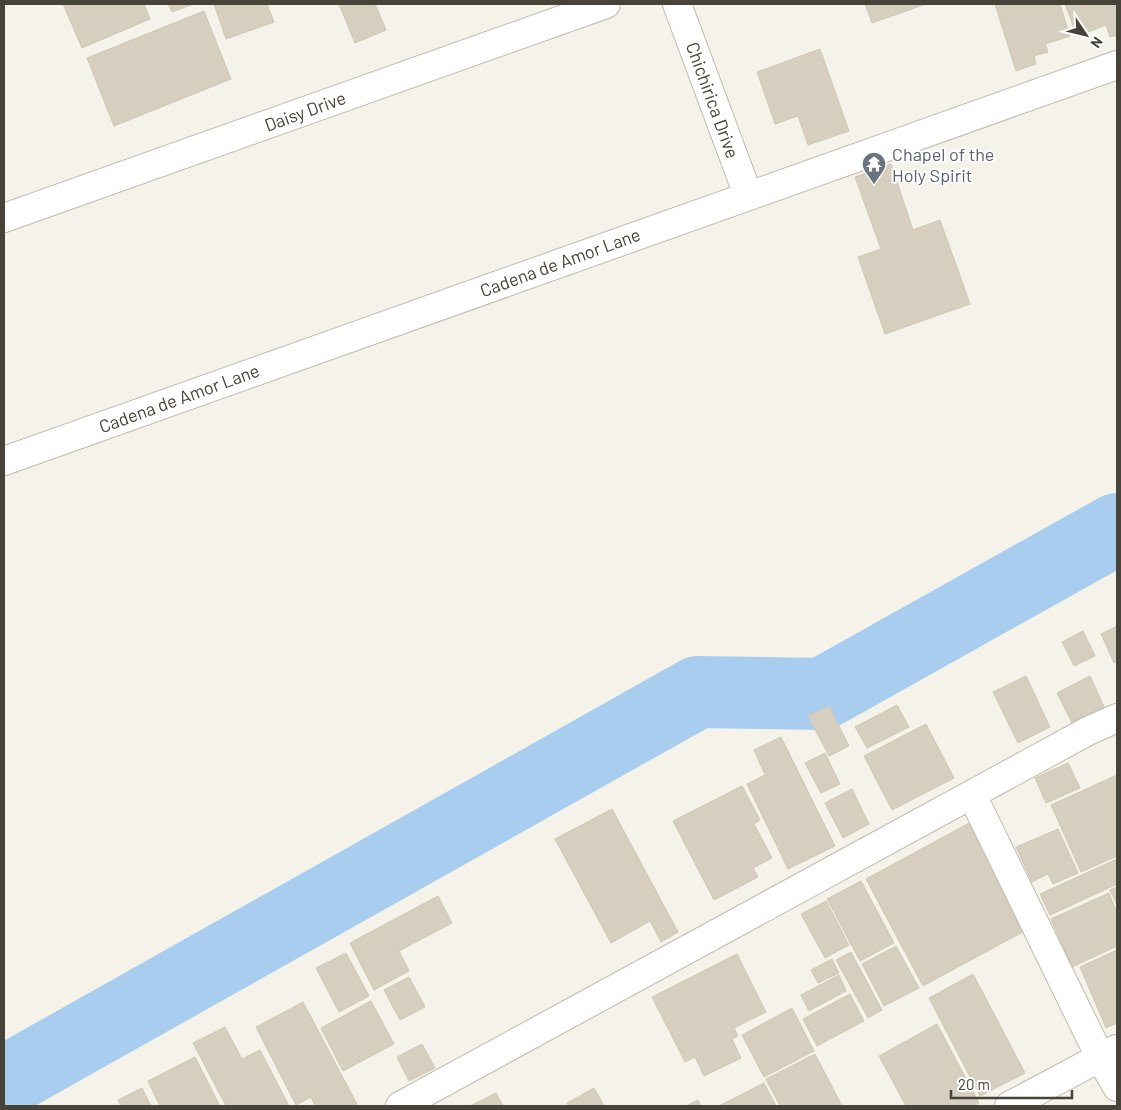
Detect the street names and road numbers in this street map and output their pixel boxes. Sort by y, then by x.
street label: Chichirica Drive [682,39,744,161]
street label: Daisy Drive [261,86,349,136]
street label: Cadena de Amor Lane [477,223,643,301]
street label: Cadena de Amor Lane [96,359,262,437]

